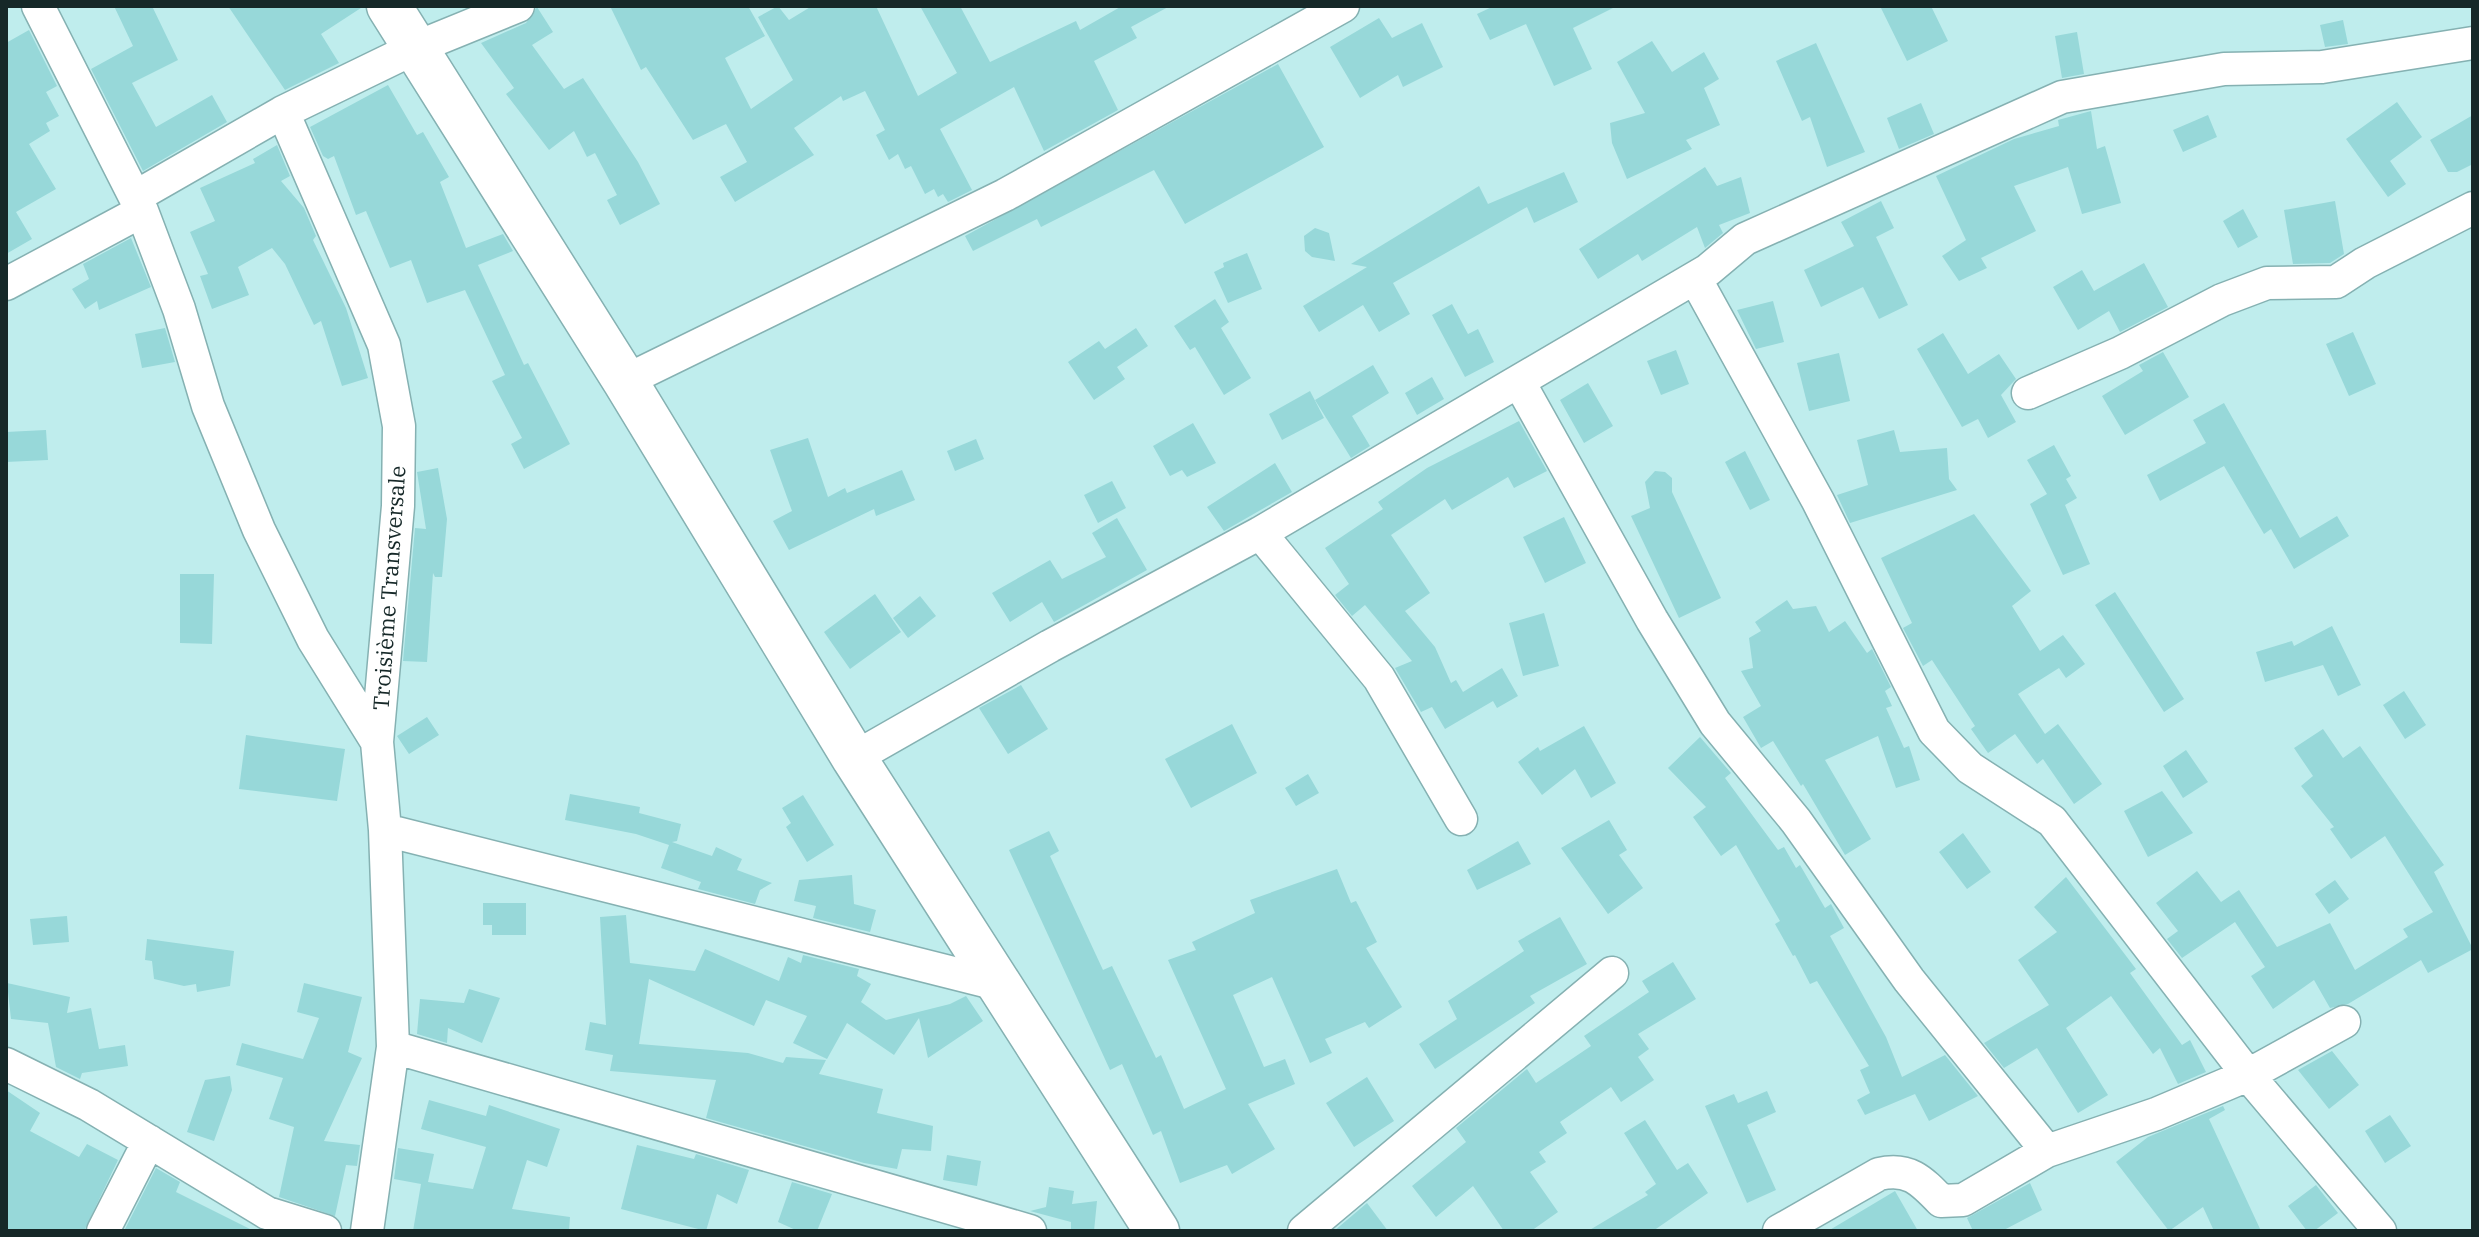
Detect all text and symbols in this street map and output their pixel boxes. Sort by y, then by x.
street label: Troisième Transversale [365,465,412,711]

